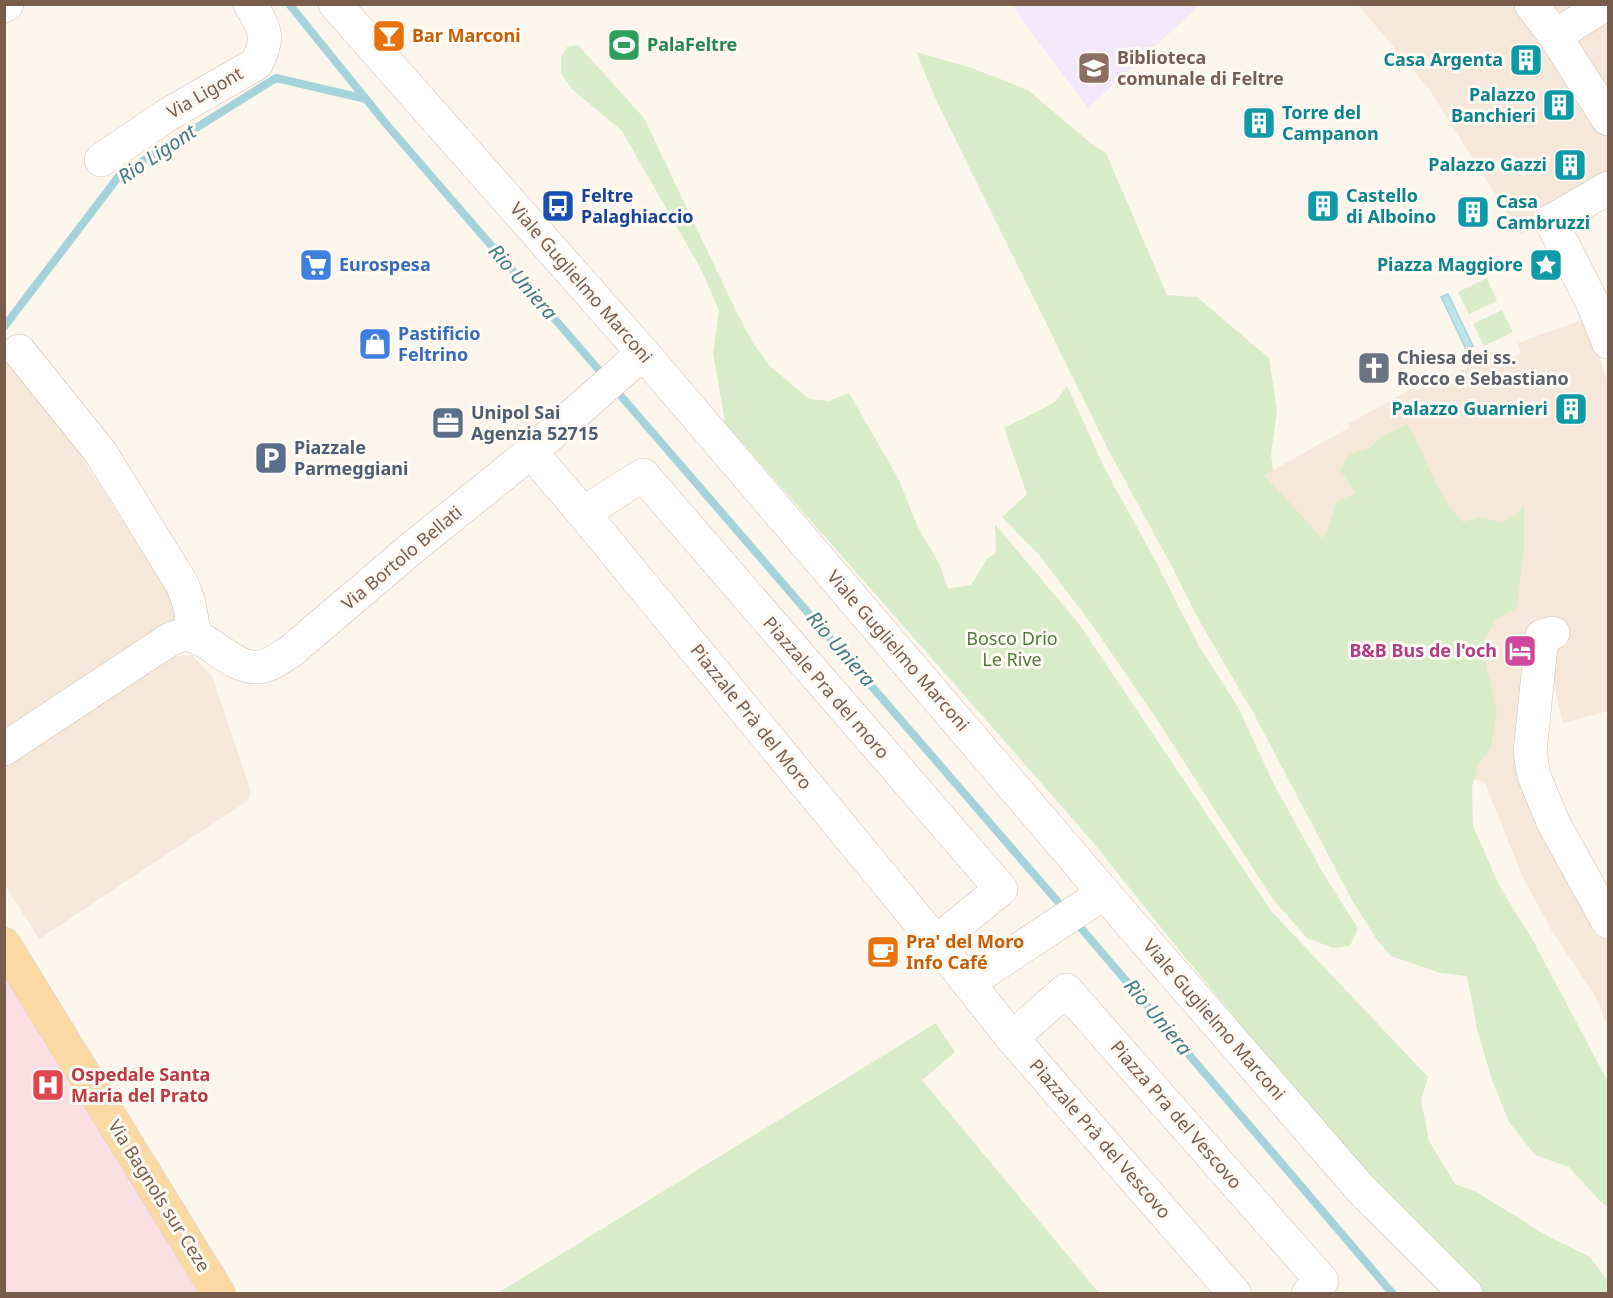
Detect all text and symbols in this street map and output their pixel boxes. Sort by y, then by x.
bar icon: Bar Marconi [371,18,407,54]
place label: Bar Marconi [412,23,521,47]
sports icon: PalaFeltre [606,27,642,63]
place label: PalaFeltre [647,32,737,56]
building icon: Casa Argenta [1508,42,1544,78]
place label: Biblioteca comunale di Feltre [1117,45,1284,90]
place label: Casa Argenta [1383,47,1503,71]
school or university icon: Biblioteca comunale di Feltre [1076,50,1112,86]
street label: Via Ligont [162,61,247,123]
place label: Palazzo Banchieri [1451,82,1536,127]
building icon: Palazzo Banchieri [1541,87,1577,123]
place label: Torre del Campanon [1282,100,1379,145]
building icon: Torre del Campanon [1241,105,1277,141]
water label: Rio Ligont [112,117,202,190]
building icon: Palazzo Gazzi [1552,147,1588,183]
place label: Palazzo Gazzi [1428,152,1547,176]
place label: Feltre Palaghiaccio [581,183,694,228]
place label: Castello di Alboino [1346,183,1436,228]
bus stop icon: Feltre Palaghiaccio [540,188,576,224]
building icon: Castello di Alboino [1305,188,1341,224]
place label: Casa Cambruzzi [1496,189,1590,234]
building icon: Casa Cambruzzi [1455,194,1491,230]
street label: Viale Guglielmo Marconi [505,197,658,368]
water label: Rio Uniera [483,238,564,325]
supermarket icon: Eurospesa [298,247,334,283]
place icon: Piazza Maggiore [1528,247,1564,283]
place label: Eurospesa [339,252,431,276]
place label: Piazza Maggiore [1377,252,1523,276]
place label: Pastificio Feltrino [398,321,480,366]
shop icon: Pastificio Feltrino [357,326,393,362]
place label: Chiesa dei ss. Rocco e Sebastiano [1397,345,1569,390]
church icon: Chiesa dei ss. Rocco e Sebastiano [1356,350,1392,386]
building icon: Palazzo Guarnieri [1553,391,1589,427]
place label: Palazzo Guarnieri [1391,396,1548,420]
place label: Unipol Sai Agenzia 52715 [471,400,598,445]
office icon: Unipol Sai Agenzia 52715 [430,405,466,441]
place label: Piazzale Parmeggiani [294,435,408,480]
parking icon: Piazzale Parmeggiani [253,440,289,476]
street label: Via Bortolo Bellati [336,500,467,615]
street label: Viale Guglielmo Marconi [822,565,975,736]
water label: Rio Uniera [801,605,882,692]
street label: Piazzale Pra del moro [758,611,895,764]
park label: Bosco Drio Le Rive [966,626,1058,671]
hotel icon: B&B Bus de l'och [1502,633,1538,669]
place label: B&B Bus de l'och [1349,638,1497,662]
street label: Piazzale Prà del Moro [686,639,818,794]
place label: Pra' del Moro Info Café [906,929,1024,974]
cafe icon: Pra' del Moro Info Café [865,934,901,970]
street label: Viale Guglielmo Marconi [1138,934,1291,1105]
water label: Rio Uniera [1118,973,1198,1061]
street label: Piazza Pra del Vescovo [1106,1035,1248,1194]
street label: Piazzale Prà del Vescovo [1025,1054,1177,1223]
place label: Ospedale Santa Maria del Prato [71,1062,210,1107]
hospital icon: Ospedale Santa Maria del Prato [30,1067,66,1103]
street label: Via Bagnols sur Ceze [103,1115,216,1276]

